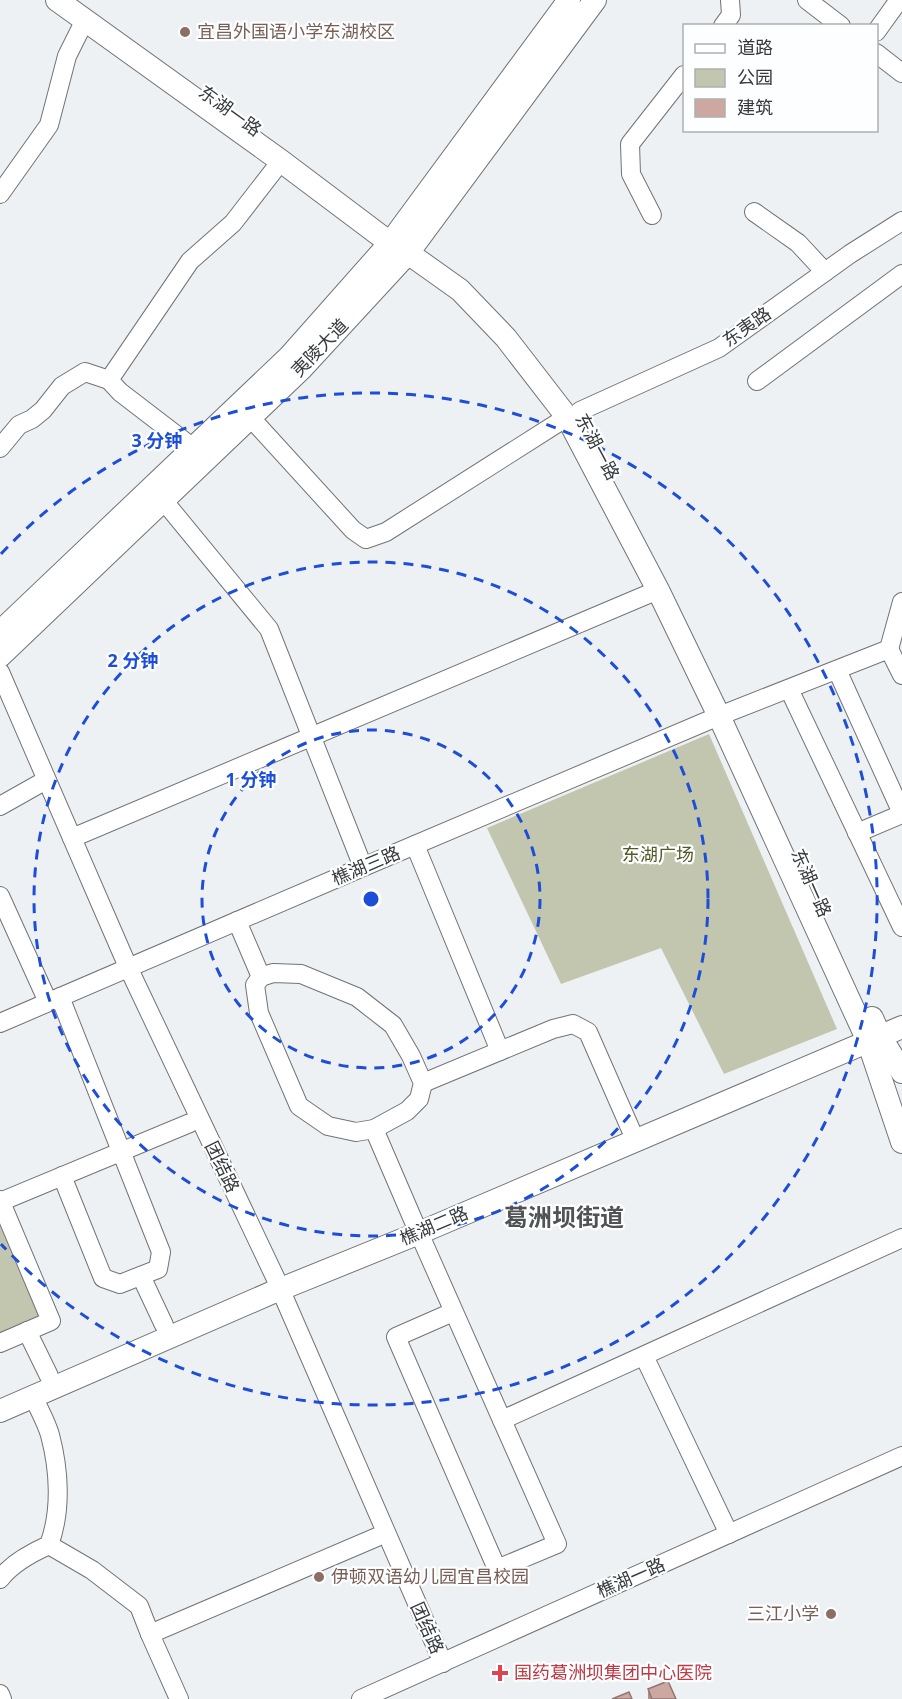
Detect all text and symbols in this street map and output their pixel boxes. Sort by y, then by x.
place label: 宜昌外国语小学东湖校区 [197,19,395,43]
legend [683,24,878,132]
marker: 宜昌外国语小学东湖校区 [178,25,192,39]
text: 道路 [737,35,773,59]
text: 公园 [737,65,773,89]
street label: 东湖一路 [194,79,267,141]
text: 建筑 [737,95,773,119]
street label: 东夷路 [717,301,775,351]
street label: 夷陵大道 [286,313,353,382]
street label: 东湖一路 [570,409,625,484]
text: 3 分钟 [132,428,182,452]
text: 2 分钟 [108,648,158,672]
text: 1 分钟 [226,767,276,791]
street label: 樵湖三路 [328,840,403,890]
park label: 东湖广场 [622,842,694,866]
street label: 东湖一路 [786,845,838,920]
centre of rings [361,889,381,909]
street label: 团结路 [200,1137,246,1196]
street label: 樵湖二路 [396,1200,471,1250]
district label: 葛洲坝街道 [504,1200,624,1233]
street label: 樵湖一路 [593,1551,668,1603]
place label: 伊顿双语幼儿园宜昌校园 [331,1564,529,1588]
marker: 伊顿双语幼儿园宜昌校园 [312,1570,326,1584]
street label: 团结路 [406,1598,450,1657]
place label: 三江小学 [747,1601,819,1625]
marker: 三江小学 [824,1607,838,1621]
place label: 国药葛洲坝集团中心医院 [514,1660,712,1684]
marker: 国药葛洲坝集团中心医院 [491,1664,509,1682]

